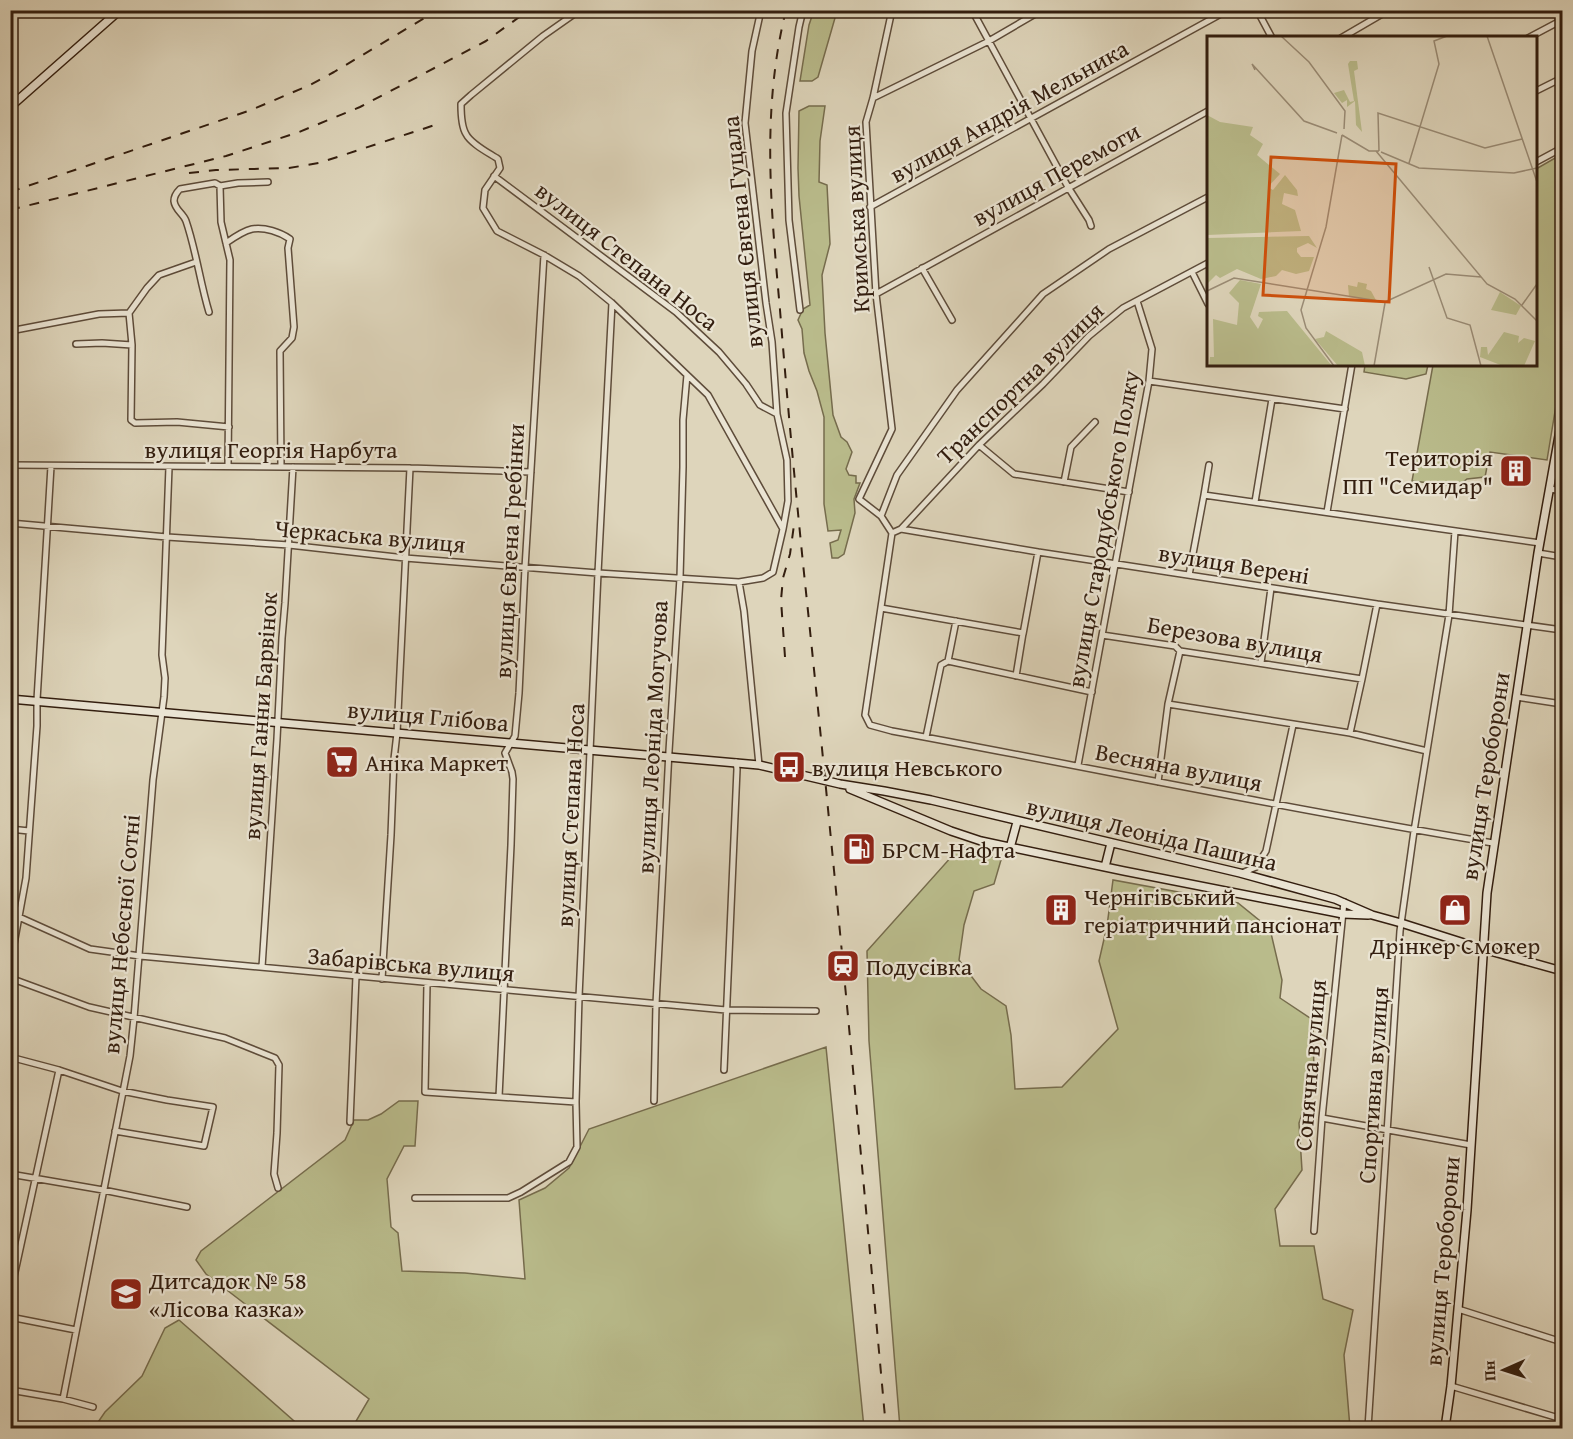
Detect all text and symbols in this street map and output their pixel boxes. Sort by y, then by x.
street label: вулиця Андрія Мельника [883,30,1135,191]
inset map [1207,36,1537,366]
street label: вулиця Перемоги [966,113,1146,235]
street label: вулиця Євгена Гуцала [712,114,772,350]
street label: Кримська вулиця [834,124,878,314]
street label: вулиця Степана Носа [528,173,727,339]
street label: Транспортна вулиця [929,294,1111,472]
street label: вулиця Стародубського Полку [1058,368,1148,690]
street label: вулиця Євгена Гребінки [485,423,533,679]
street label: вулиця Георгія Нарбута [145,432,398,467]
place label: Територія ПП "Семидар" [1343,440,1493,503]
building icon: Територія ПП "Семидар" [1498,453,1534,489]
street label: Черкаська вулиця [273,510,467,562]
street label: вулиця Верені [1156,535,1312,593]
street label: вулиця Ганни Барвінок [234,591,286,841]
street label: вулиця Леоніда Могучова [627,599,677,874]
street label: Березова вулиця [1145,606,1325,672]
street label: вулиця Тероборони [1451,669,1519,883]
street label: вулиця Глібова [346,692,511,741]
street label: вулиця Степана Носа [547,702,593,928]
street label: Весняна вулиця [1092,734,1266,800]
supermarket icon: Аніка Маркет [324,744,360,780]
place label: Аніка Маркет [365,745,509,780]
bus stop icon: вулиця Невського [771,749,807,785]
place label: вулиця Невського [812,750,1003,785]
street label: вулиця Леоніда Пашина [1023,788,1281,880]
street label: вулиця Небесної Сотні [93,813,149,1055]
fuel station icon: БРСМ-Нафта [841,831,877,867]
place label: БРСМ-Нафта [882,832,1016,867]
place label: Чернігівський геріатричний пансіонат [1084,879,1342,942]
building icon: Чернігівський геріатричний пансіонат [1043,892,1079,928]
shop icon: Дрінкер Смокер [1437,892,1473,928]
place label: Дрінкер Смокер [1369,928,1540,963]
street label: Забарівська вулиця [306,938,516,990]
station icon: Подусівка [825,948,861,984]
place label: Подусівка [866,949,973,984]
street label: Сонячна вулиця [1285,978,1335,1152]
street label: Спортивна вулиця [1349,985,1397,1185]
street label: вулиця Тероборони [1415,1155,1469,1367]
place label: Дитсадок № 58 «Лісова казка» [148,1263,306,1326]
school or university icon: Дитсадок № 58 «Лісова казка» [108,1276,144,1312]
north arrow [1474,1340,1534,1400]
text: Пн [1476,1360,1502,1382]

